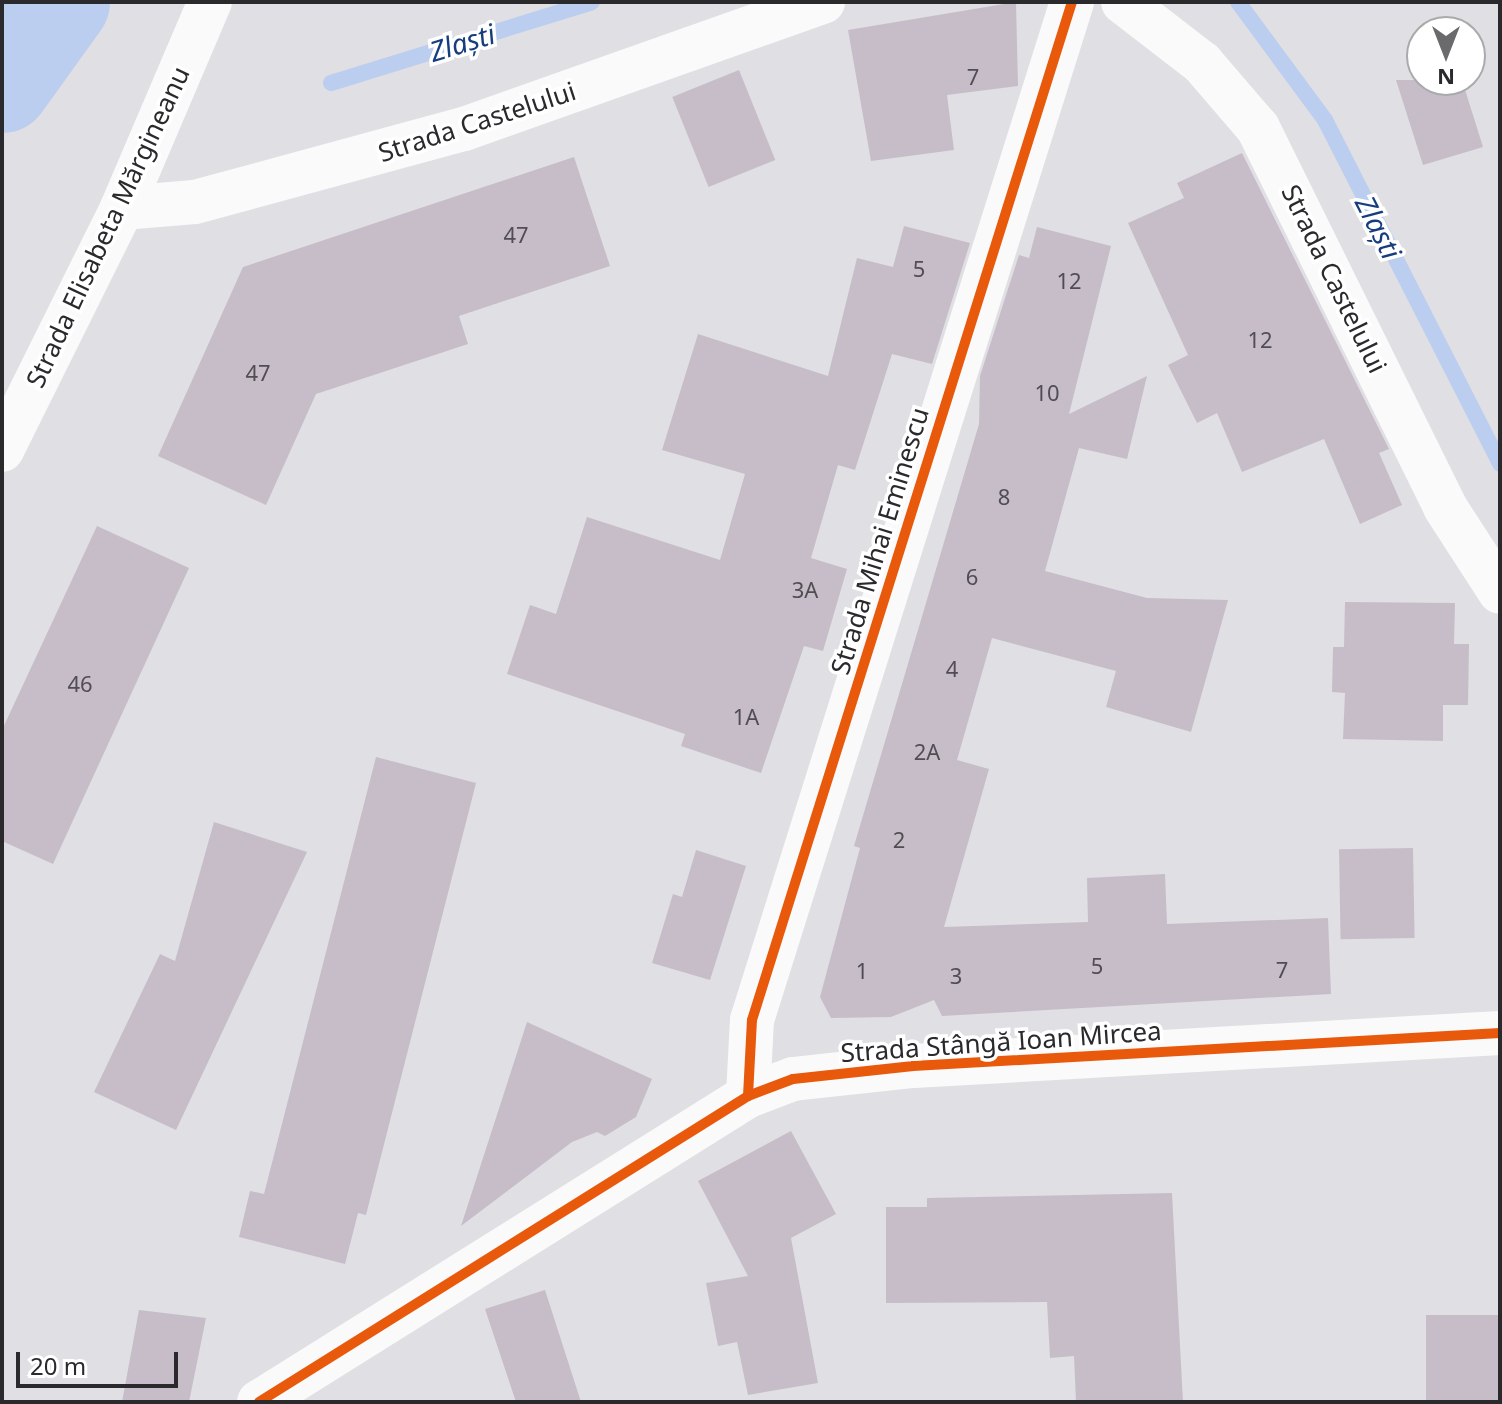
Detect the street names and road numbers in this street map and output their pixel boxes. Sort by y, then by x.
street label: Strada Elisabeta Mărgineanu [20,61,196,393]
street label: Strada Castelului [374,75,580,169]
street label: Strada Castelului [1275,180,1393,378]
street label: Strada Mihai Eminescu [825,404,935,678]
street label: Strada Stângă Ioan Mircea [839,1015,1163,1069]

